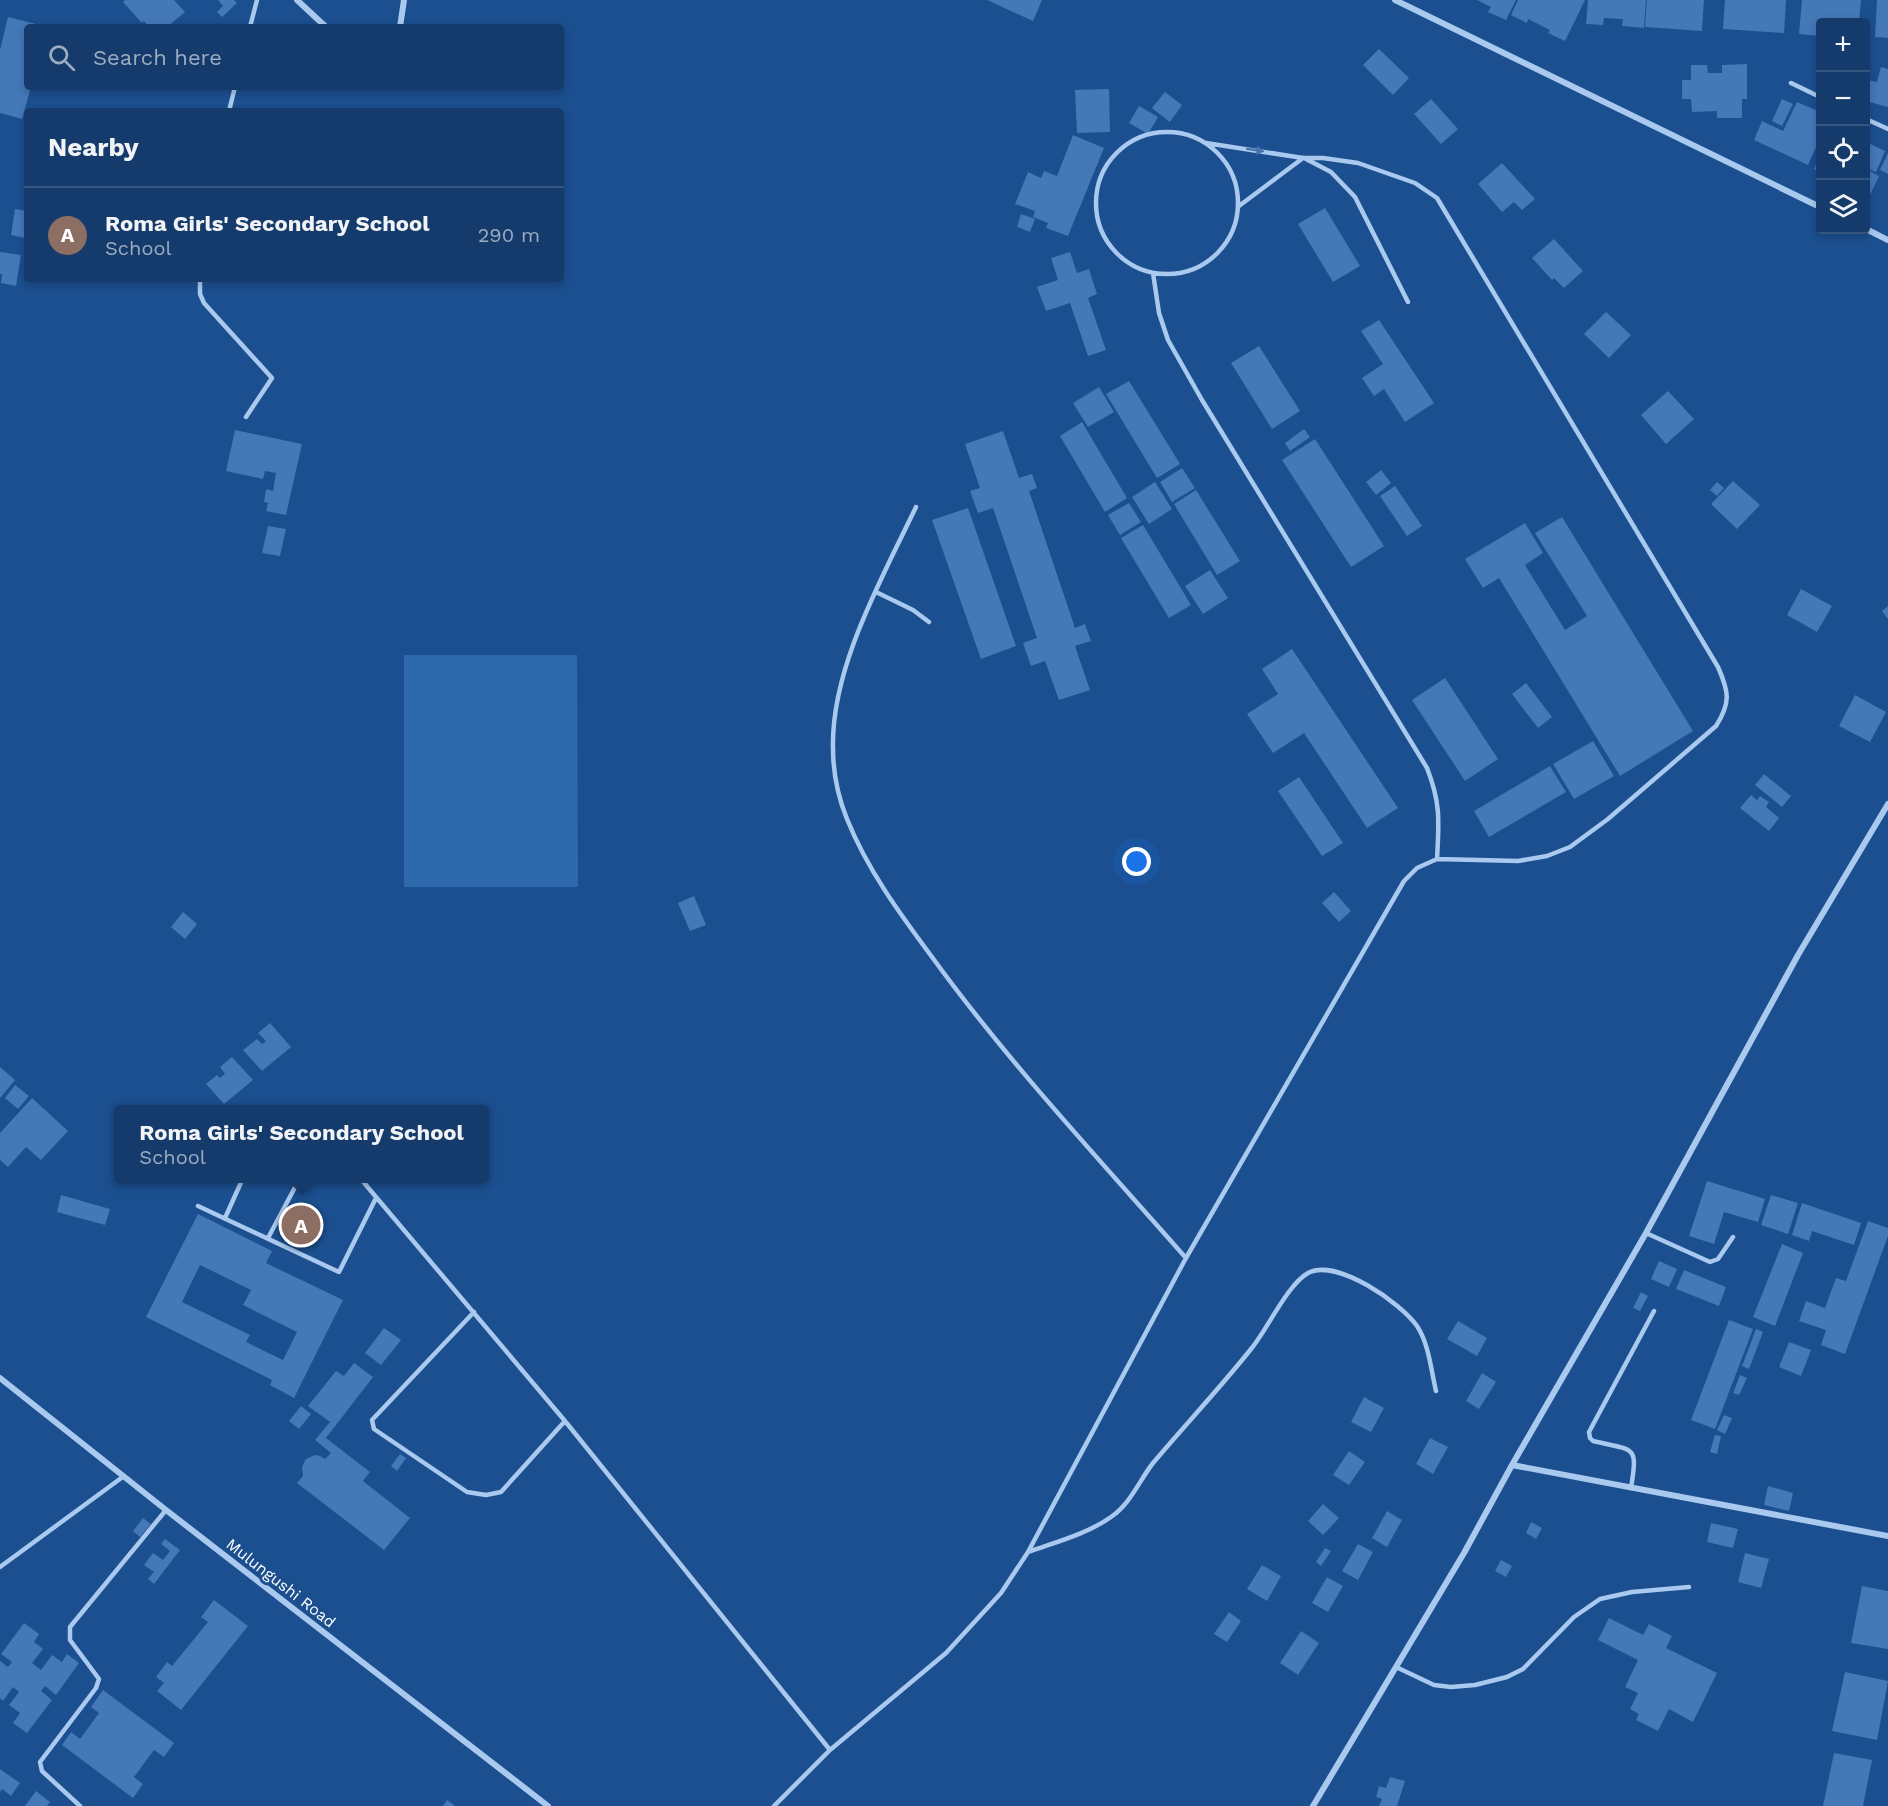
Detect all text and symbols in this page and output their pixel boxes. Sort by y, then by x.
map controls [1816,18,1870,234]
button: + [1816,18,1870,72]
search box [24,24,564,90]
icon: search [45,41,78,74]
text: Search here [93,45,222,70]
button: − [1816,72,1870,126]
button: locate [1816,126,1870,180]
text: Nearby [48,132,139,162]
one-way arrow [1245,146,1264,155]
button: layers [1816,180,1870,234]
text: Roma Girls' Secondary School [105,211,429,236]
text: A [61,223,74,247]
text: 290 m [478,223,540,247]
text: School [105,236,172,260]
your location [1122,847,1151,876]
popup [114,1105,489,1183]
text: Roma Girls' Secondary School [139,1120,464,1145]
text: School [139,1145,206,1169]
pin: A [282,1202,320,1248]
street label: Mulungushi Road [223,1534,339,1632]

